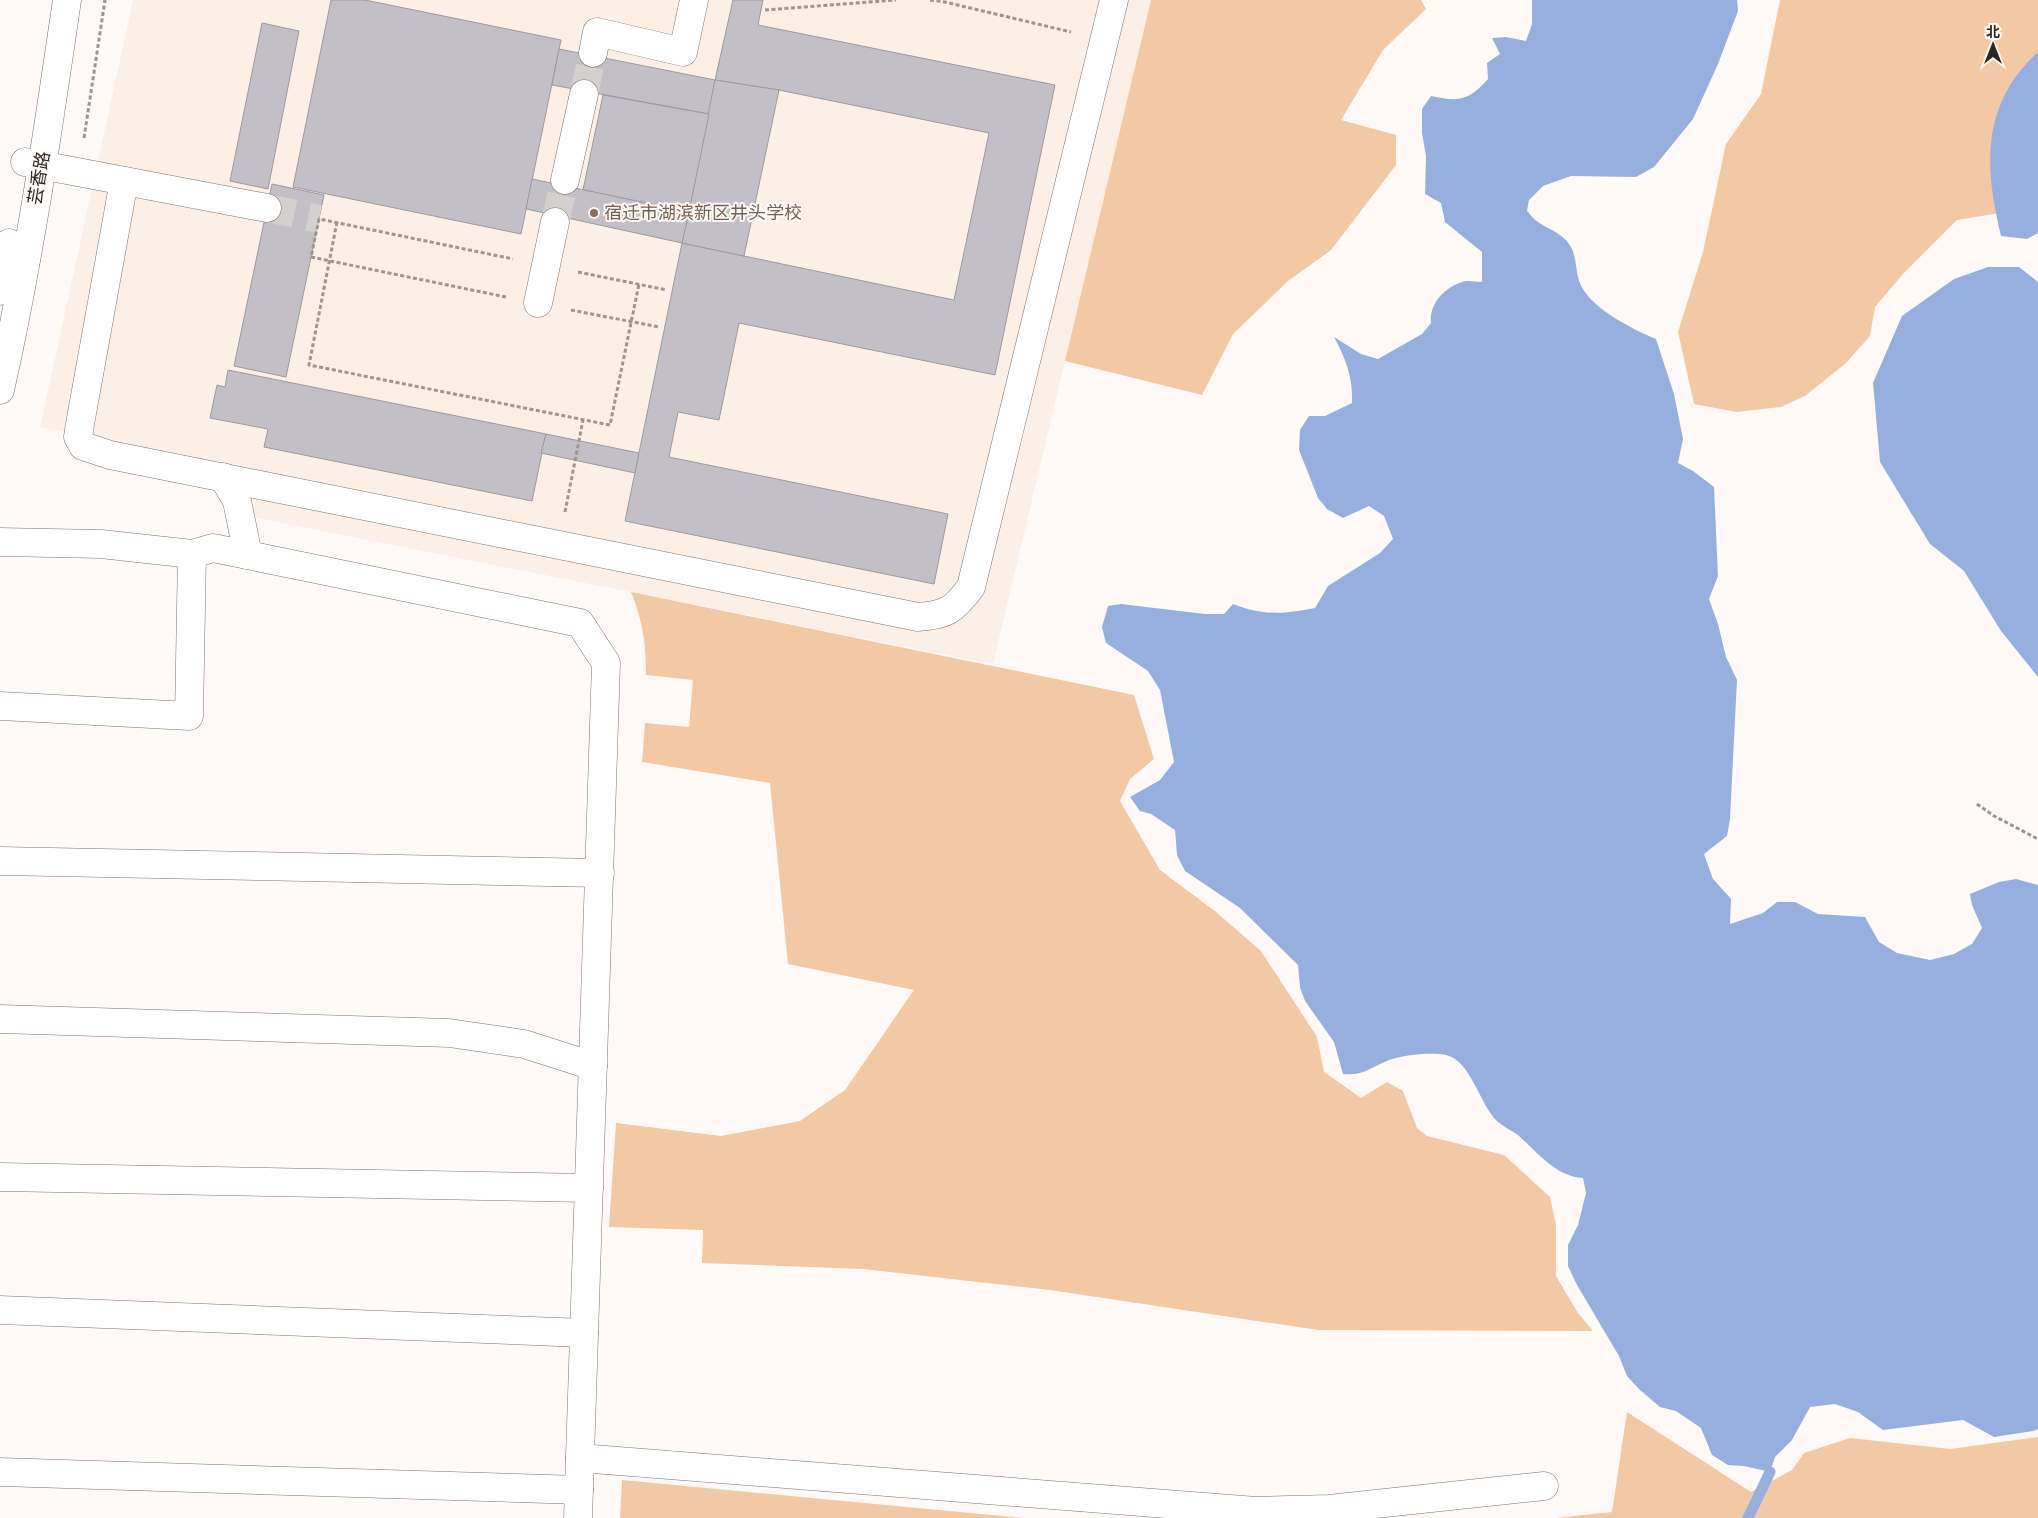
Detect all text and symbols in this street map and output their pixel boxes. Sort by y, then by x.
north arrow [1968,20,2018,70]
text: 北 [1986,24,2000,41]
street label: 芸香路 [23,150,55,206]
place label: 宿迁市湖滨新区井头学校 [604,202,802,224]
marker: 宿迁市湖滨新区井头学校 [588,207,600,219]

